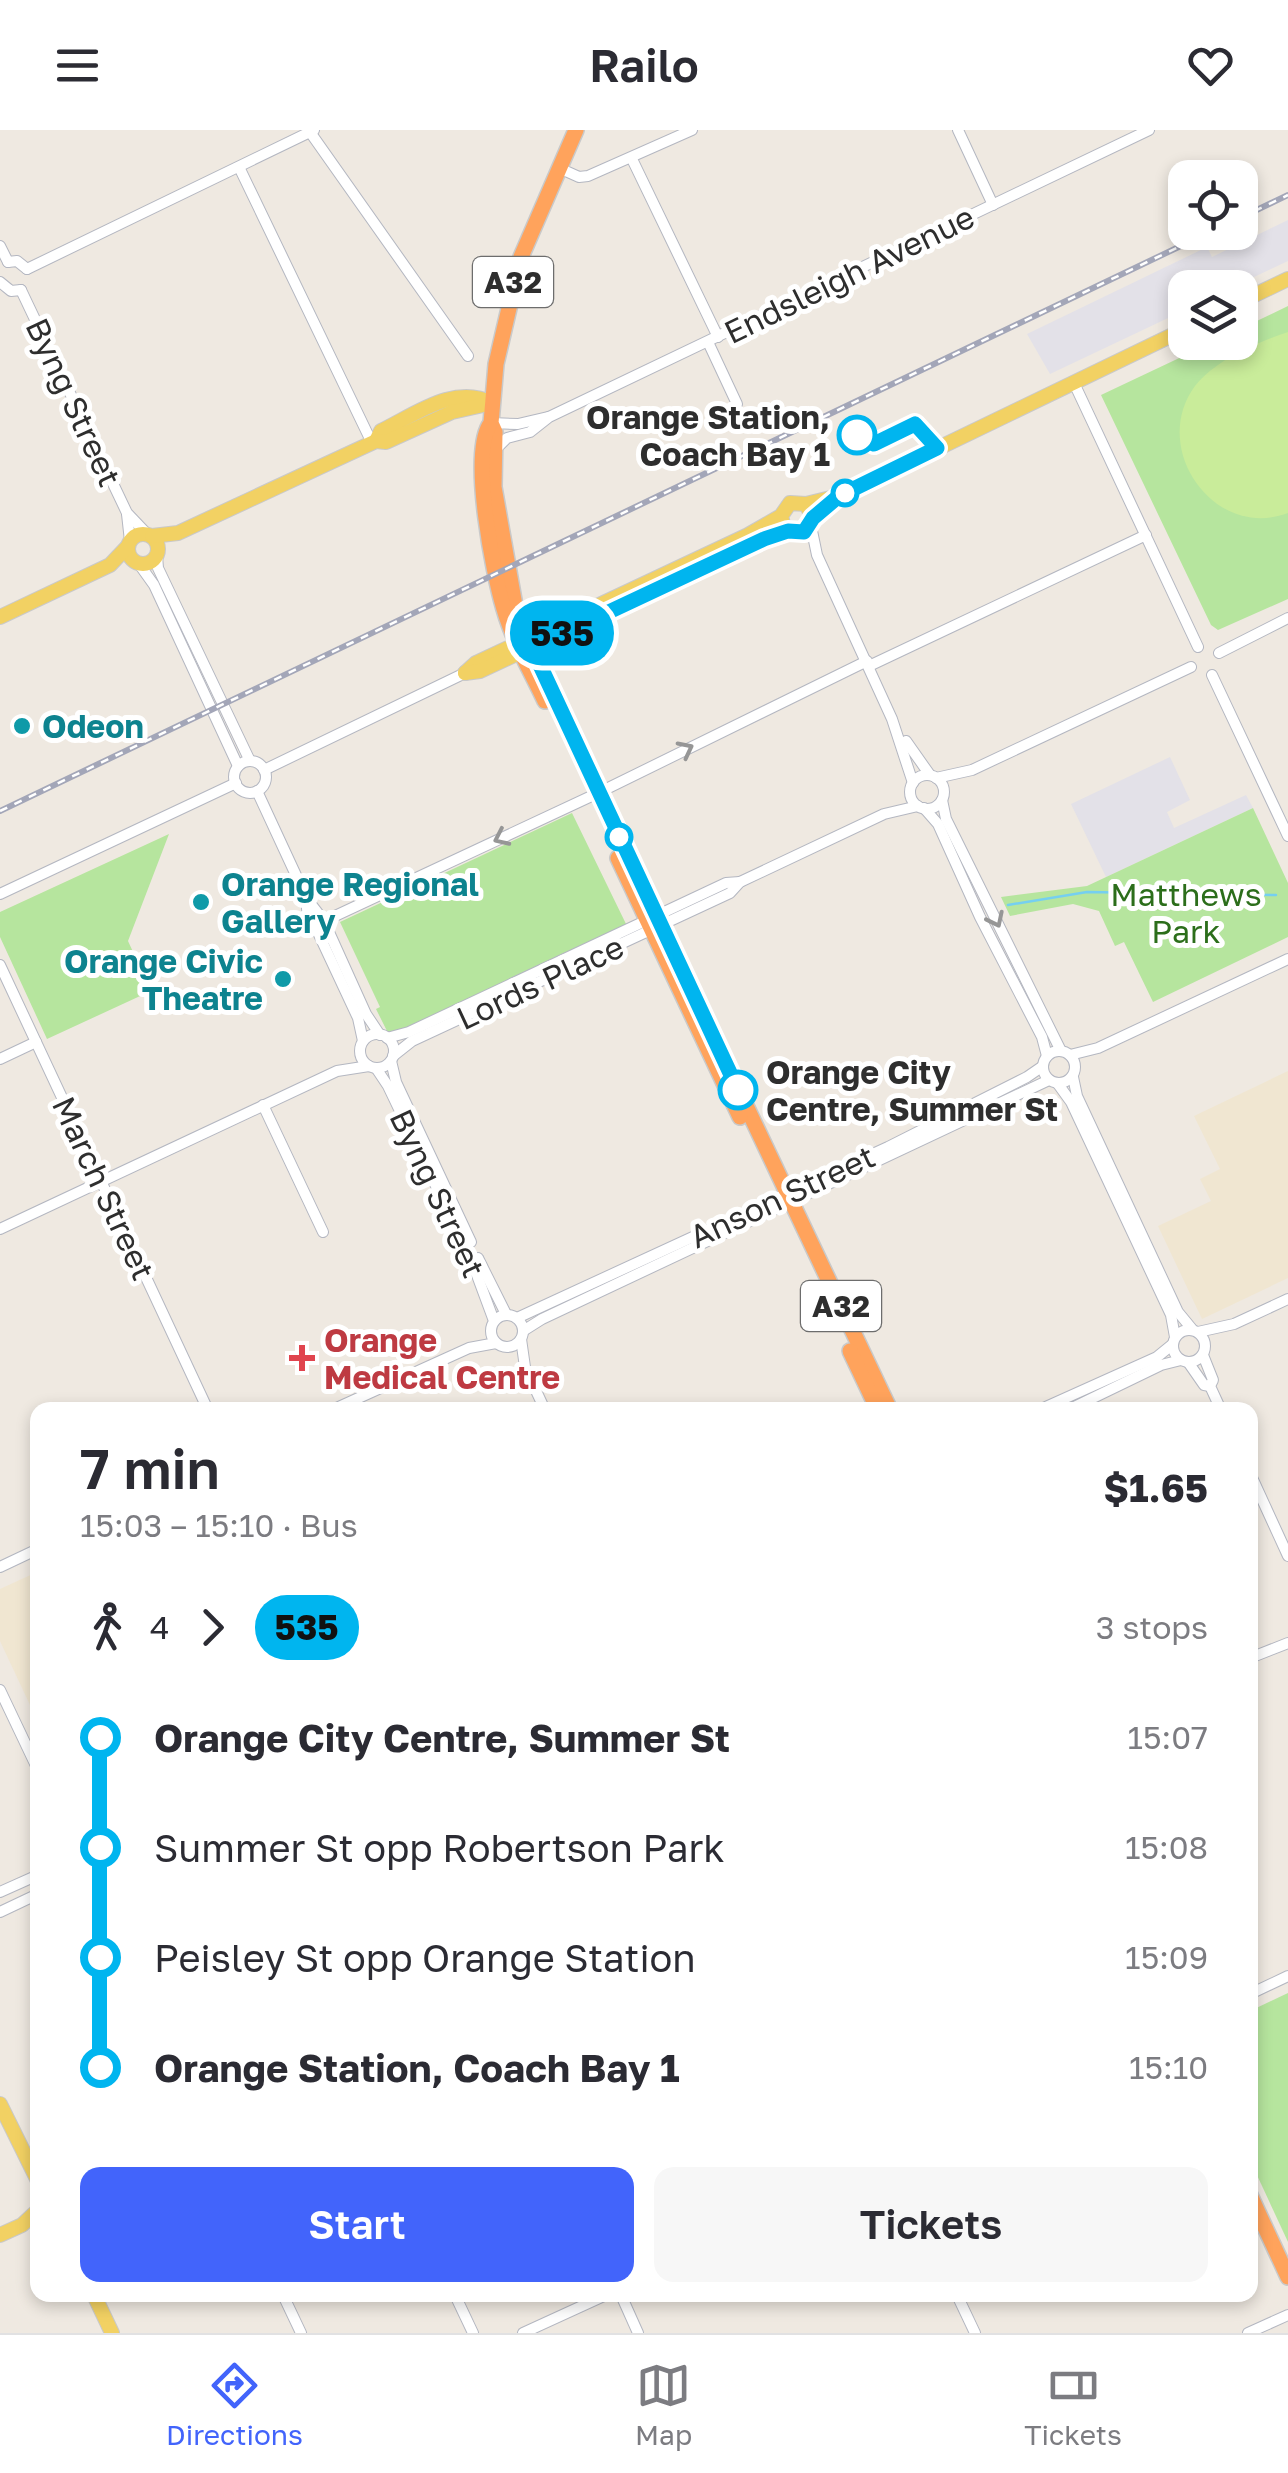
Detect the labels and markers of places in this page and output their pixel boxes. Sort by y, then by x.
place label: Orange Station, Coach Bay 1 [586,398,830,473]
marker: Orange Station, Coach Bay 1 [838,416,876,454]
unlabelled marker [832,480,858,506]
place label: Odeon [42,707,144,745]
marker: Odeon [11,715,33,737]
unlabelled marker [606,824,632,850]
place label: Orange Regional Gallery [221,865,479,940]
marker: Orange Regional Gallery [190,891,212,913]
place label: Orange Civic Theatre [64,942,263,1017]
marker: Orange Civic Theatre [272,968,294,990]
place label: Orange City Centre, Summer St [766,1053,1058,1128]
marker: Orange City Centre, Summer St [719,1071,757,1109]
place label: Orange Medical Centre [324,1321,560,1396]
marker: Orange Medical Centre [289,1345,315,1371]

